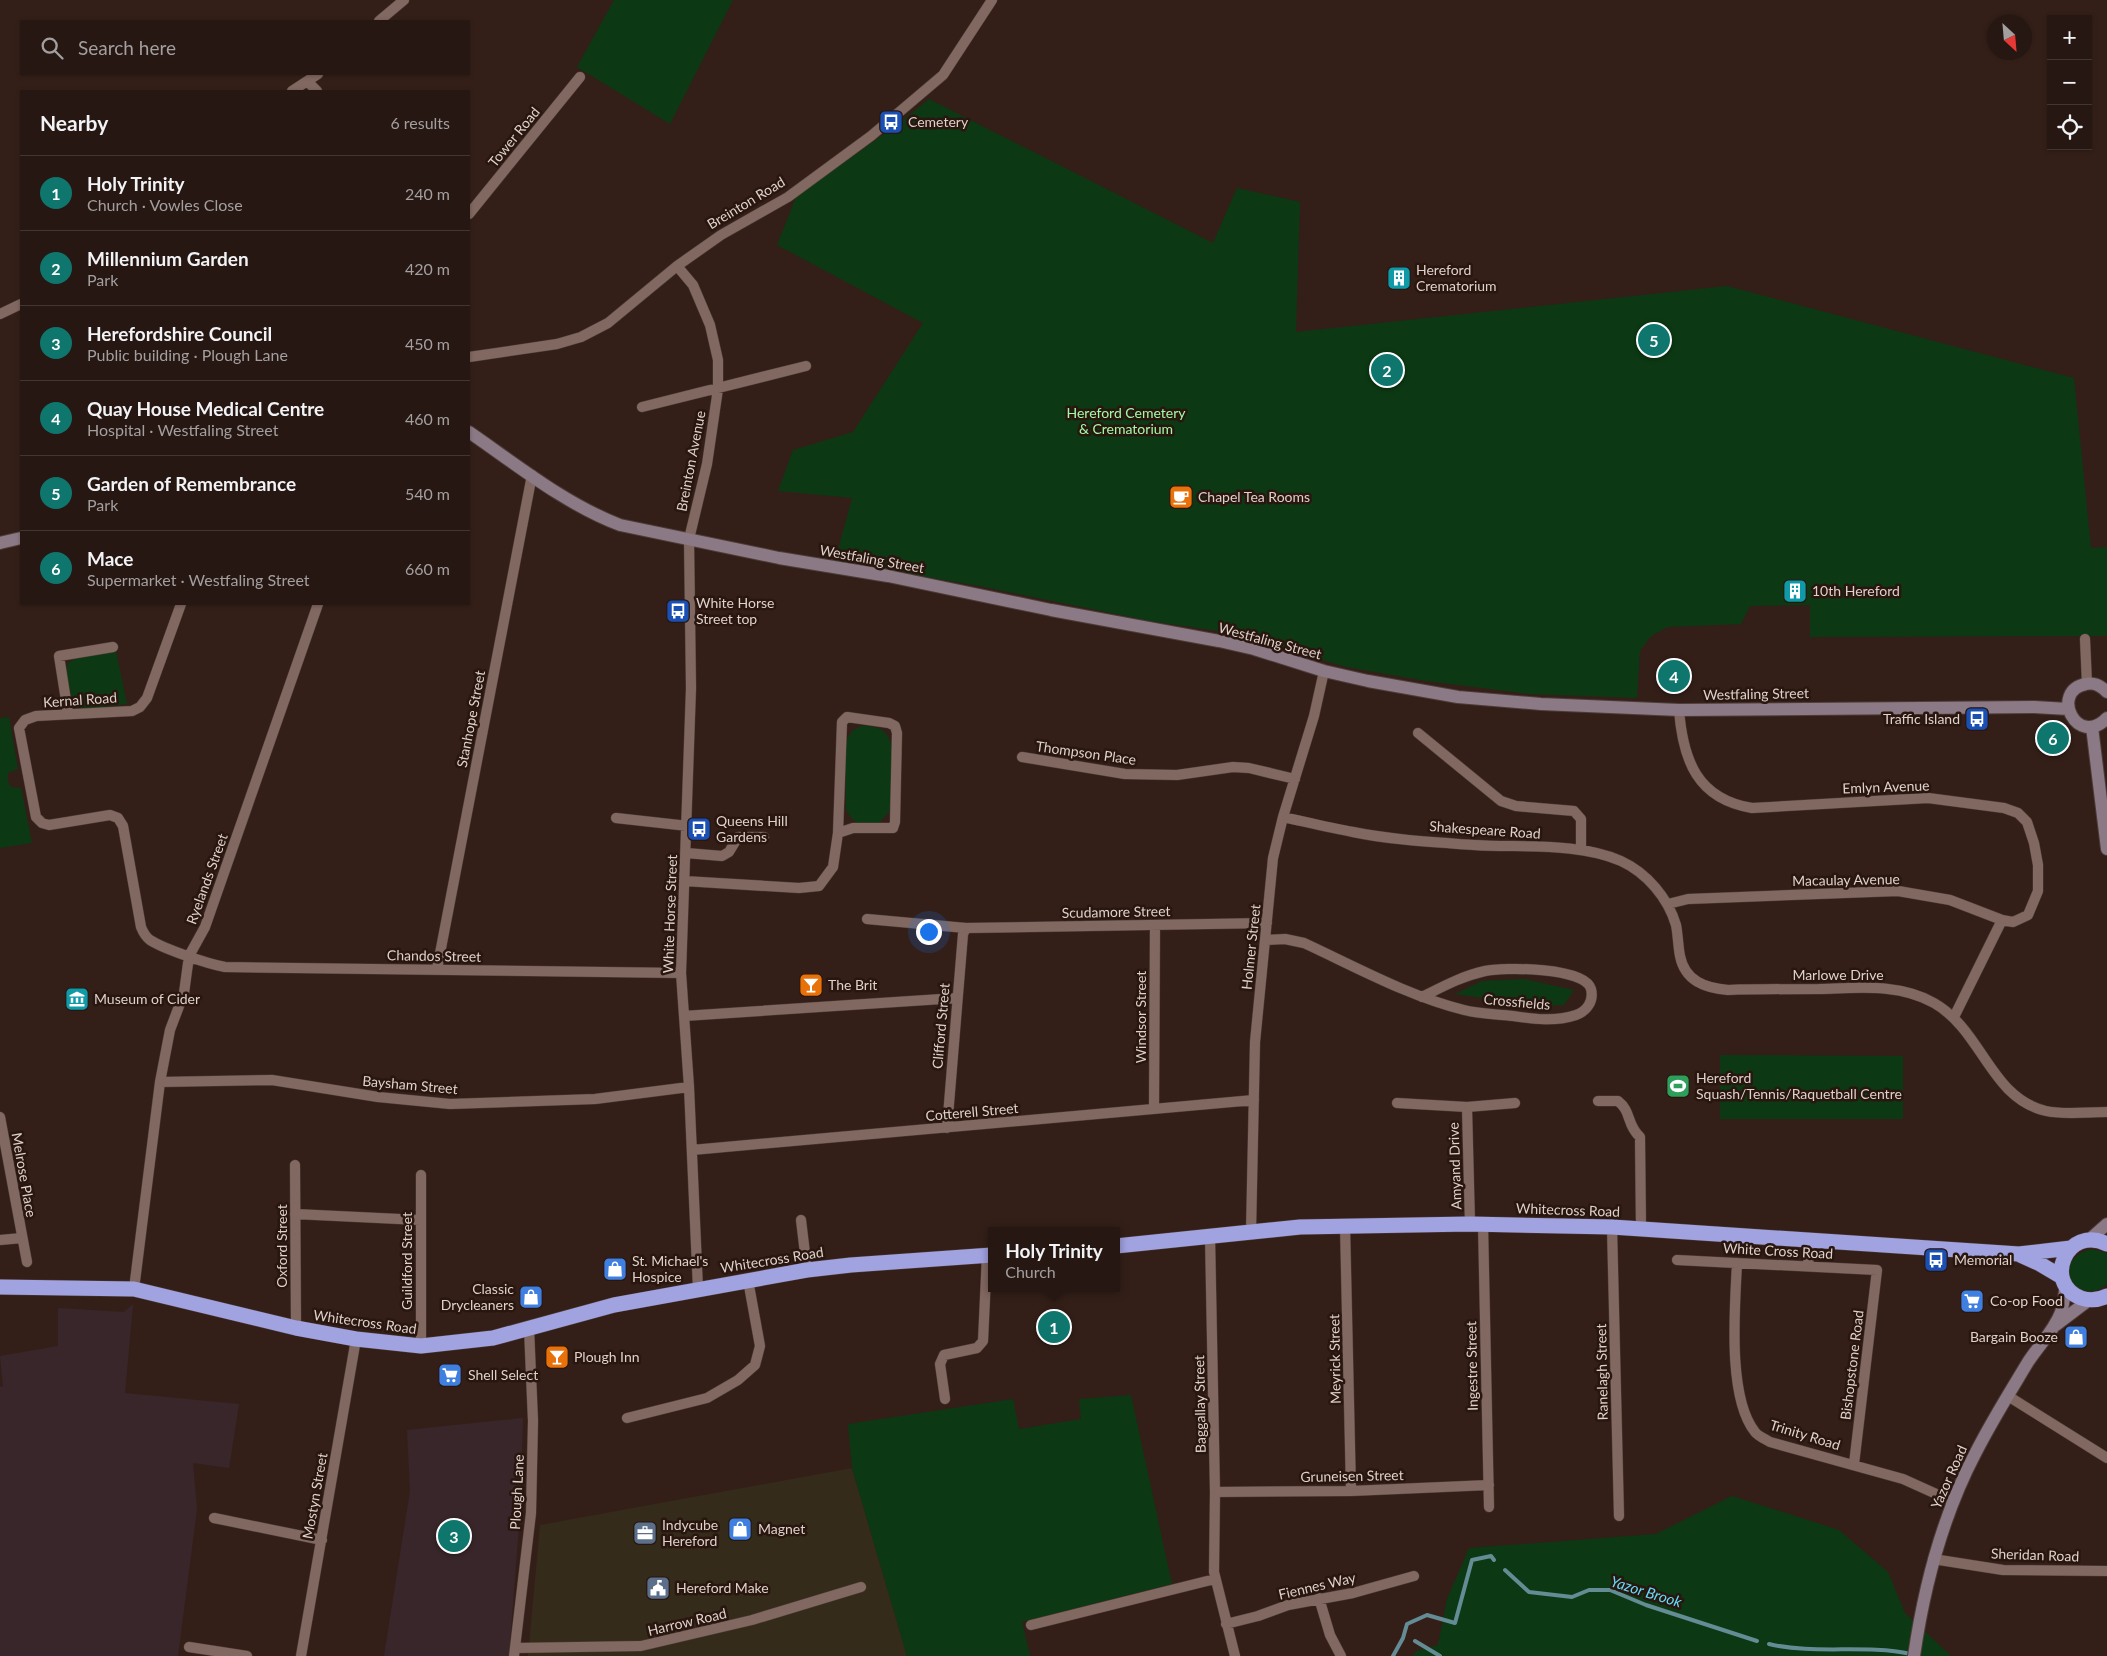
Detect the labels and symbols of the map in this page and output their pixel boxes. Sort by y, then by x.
north arrow [1987,15,2032,60]
street label: Tower Road [484,103,543,170]
bus stop icon: Cemetery [878,109,904,135]
place label: Cemetery [908,113,969,130]
street label: Breinton Road [704,173,788,232]
place label: Hereford Crematorium [1416,261,1497,294]
building icon: Hereford Crematorium [1386,265,1412,291]
pin: 5 [1638,321,1670,359]
pin: 2 [1371,351,1403,389]
park label: Hereford Cemetery & Crematorium [1066,404,1186,437]
street label: Breinton Avenue [672,409,709,513]
cafe icon: Chapel Tea Rooms [1168,484,1194,510]
place label: Chapel Tea Rooms [1198,488,1310,505]
street label: Westfaling Street [818,541,926,576]
building icon: 10th Hereford [1782,578,1808,604]
place label: 10th Hereford [1812,582,1900,599]
place label: White Horse Street top [696,594,774,627]
bus stop icon: White Horse Street top [665,598,691,624]
street label: Westfaling Street [1217,619,1323,662]
pin: 4 [1658,657,1690,695]
street label: Stanhope Street [453,669,488,769]
street label: Westfaling Street [1703,684,1809,703]
street label: Kernal Road [42,688,117,711]
bus stop icon: Traffic Island [1964,706,1990,732]
place label: Traffic Island [1883,710,1960,727]
pin: 6 [2037,719,2069,757]
street label: Thompson Place [1035,737,1137,768]
street label: Emlyn Avenue [1842,776,1930,797]
place label: Queens Hill Gardens [716,812,788,845]
bus stop icon: Queens Hill Gardens [686,816,712,842]
street label: Shakespeare Road [1429,817,1541,842]
street label: Ryelands Street [182,831,231,927]
street label: White Horse Street [659,854,680,974]
street label: Macaulay Avenue [1792,870,1900,889]
street label: Scudamore Street [1061,902,1171,921]
street label: Holmer Street [1238,903,1263,991]
your location [916,919,942,945]
street label: Chandos Street [387,946,481,965]
street label: Marlowe Drive [1792,966,1884,983]
street label: Windsor Street [1132,971,1149,1063]
bar icon: The Brit [798,972,824,998]
place label: The Brit [828,976,877,993]
street label: Clifford Street [928,982,953,1070]
museum icon: Museum of Cider [64,986,90,1012]
place label: Museum of Cider [94,990,200,1007]
street label: Crossfields [1483,990,1551,1013]
place label: Hereford Squash/Tennis/Raquetball Centre [1696,1069,1902,1102]
street label: Baysham Street [362,1072,458,1097]
sports icon: Hereford Squash/Tennis/Raquetball Centre [1665,1073,1691,1099]
street label: Cotterell Street [925,1099,1019,1124]
street label: Amyand Drive [1444,1122,1465,1210]
street label: Melrose Place [9,1131,40,1219]
street label: Whitecross Road [1516,1199,1620,1220]
street label: Oxford Street [273,1204,290,1288]
street label: Guildford Street [398,1212,415,1310]
street label: White Cross Road [1722,1239,1834,1262]
street label: Whitecross Road [719,1243,825,1276]
bus stop icon: Memorial [1923,1247,1949,1273]
place label: Memorial [1954,1251,2012,1268]
place label: St. Michael's Hospice [632,1252,708,1285]
shop icon: St. Michael's Hospice [602,1256,628,1282]
place label: Classic Drycleaners [441,1280,514,1313]
shop icon: Classic Drycleaners [518,1284,544,1310]
supermarket icon: Co-op Food [1959,1288,1985,1314]
place label: Co-op Food [1990,1292,2063,1309]
street label: Whitecross Road [312,1306,418,1337]
pin: 1 [1038,1308,1070,1346]
street label: Bishopstone Road [1836,1309,1867,1421]
street label: Meyrick Street [1325,1314,1344,1404]
street label: Ingestre Street [1462,1321,1481,1411]
street label: Ranelagh Street [1592,1324,1611,1420]
shop icon: Bargain Booze [2063,1324,2089,1350]
place label: Bargain Booze [1970,1328,2058,1345]
bar icon: Plough Inn [544,1344,570,1370]
place label: Plough Inn [574,1348,640,1365]
street label: Baggallay Street [1190,1355,1209,1453]
supermarket icon: Shell Select [437,1362,463,1388]
place label: Shell Select [468,1366,538,1383]
street label: Trinity Road [1768,1416,1842,1453]
street label: Yazor Road [1927,1442,1970,1511]
street label: Mostyn Street [299,1451,330,1540]
street label: Plough Lane [506,1454,527,1530]
street label: Gruneisen Street [1300,1466,1404,1485]
place label: Indycube Hereford [662,1516,718,1549]
shop icon: Magnet [727,1516,753,1542]
pin: 3 [438,1517,470,1555]
office icon: Indycube Hereford [632,1520,658,1546]
place label: Magnet [758,1520,805,1537]
street label: Sheridan Road [1991,1544,2079,1565]
street label: Fiennes Way [1277,1568,1358,1603]
water label: Yazor Brook [1609,1572,1685,1611]
public building icon: Hereford Make [645,1575,671,1601]
place label: Hereford Make [676,1579,769,1596]
street label: Harrow Road [646,1604,728,1639]

